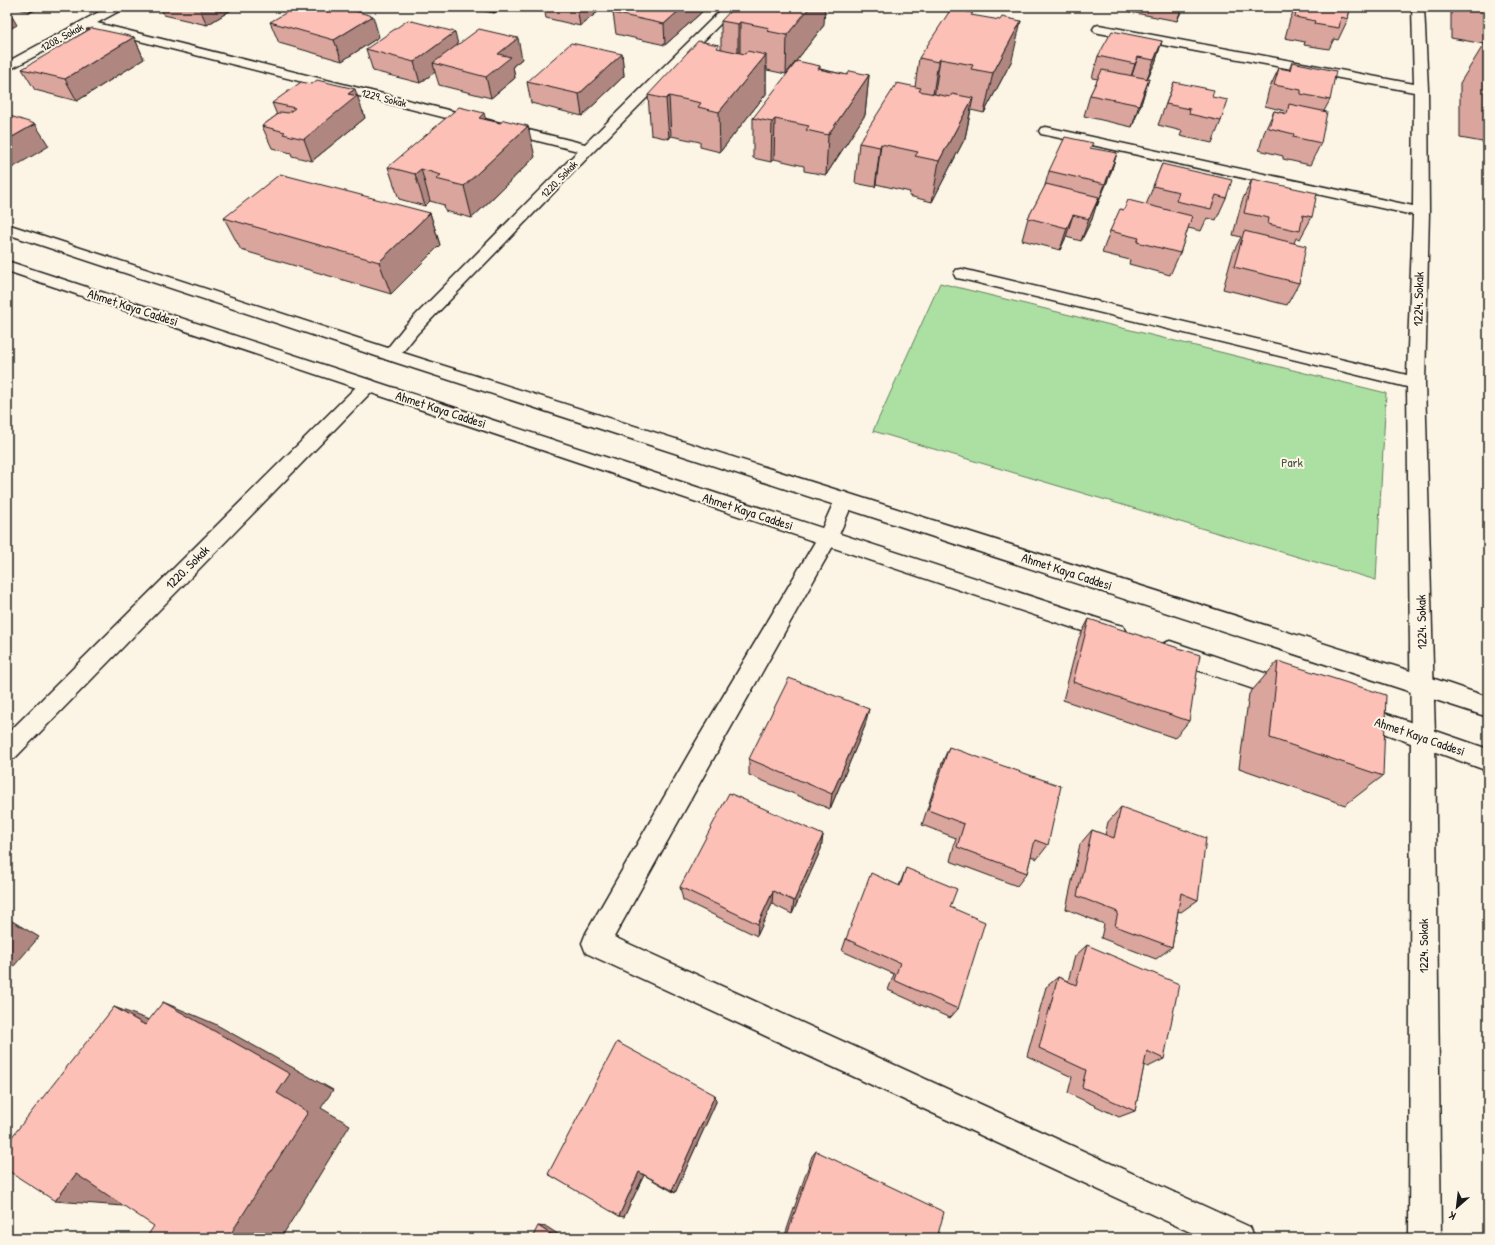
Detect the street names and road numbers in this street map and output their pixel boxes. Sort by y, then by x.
street label: 1208. Sokak [38,19,86,54]
street label: 1229. Sokak [360,86,408,110]
street label: 1220. Sokak [538,157,581,201]
street label: 1224. Sokak [1409,271,1427,326]
street label: Ahmet Kaya Caddesi [85,284,181,330]
street label: Ahmet Kaya Caddesi [393,386,489,432]
street label: Ahmet Kaya Caddesi [700,488,796,534]
street label: 1220. Sokak [161,541,213,593]
street label: Ahmet Kaya Caddesi [1019,548,1115,594]
street label: 1224. Sokak [1412,594,1430,649]
street label: Ahmet Kaya Caddesi [1373,712,1467,760]
street label: 1224. Sokak [1414,918,1432,973]

